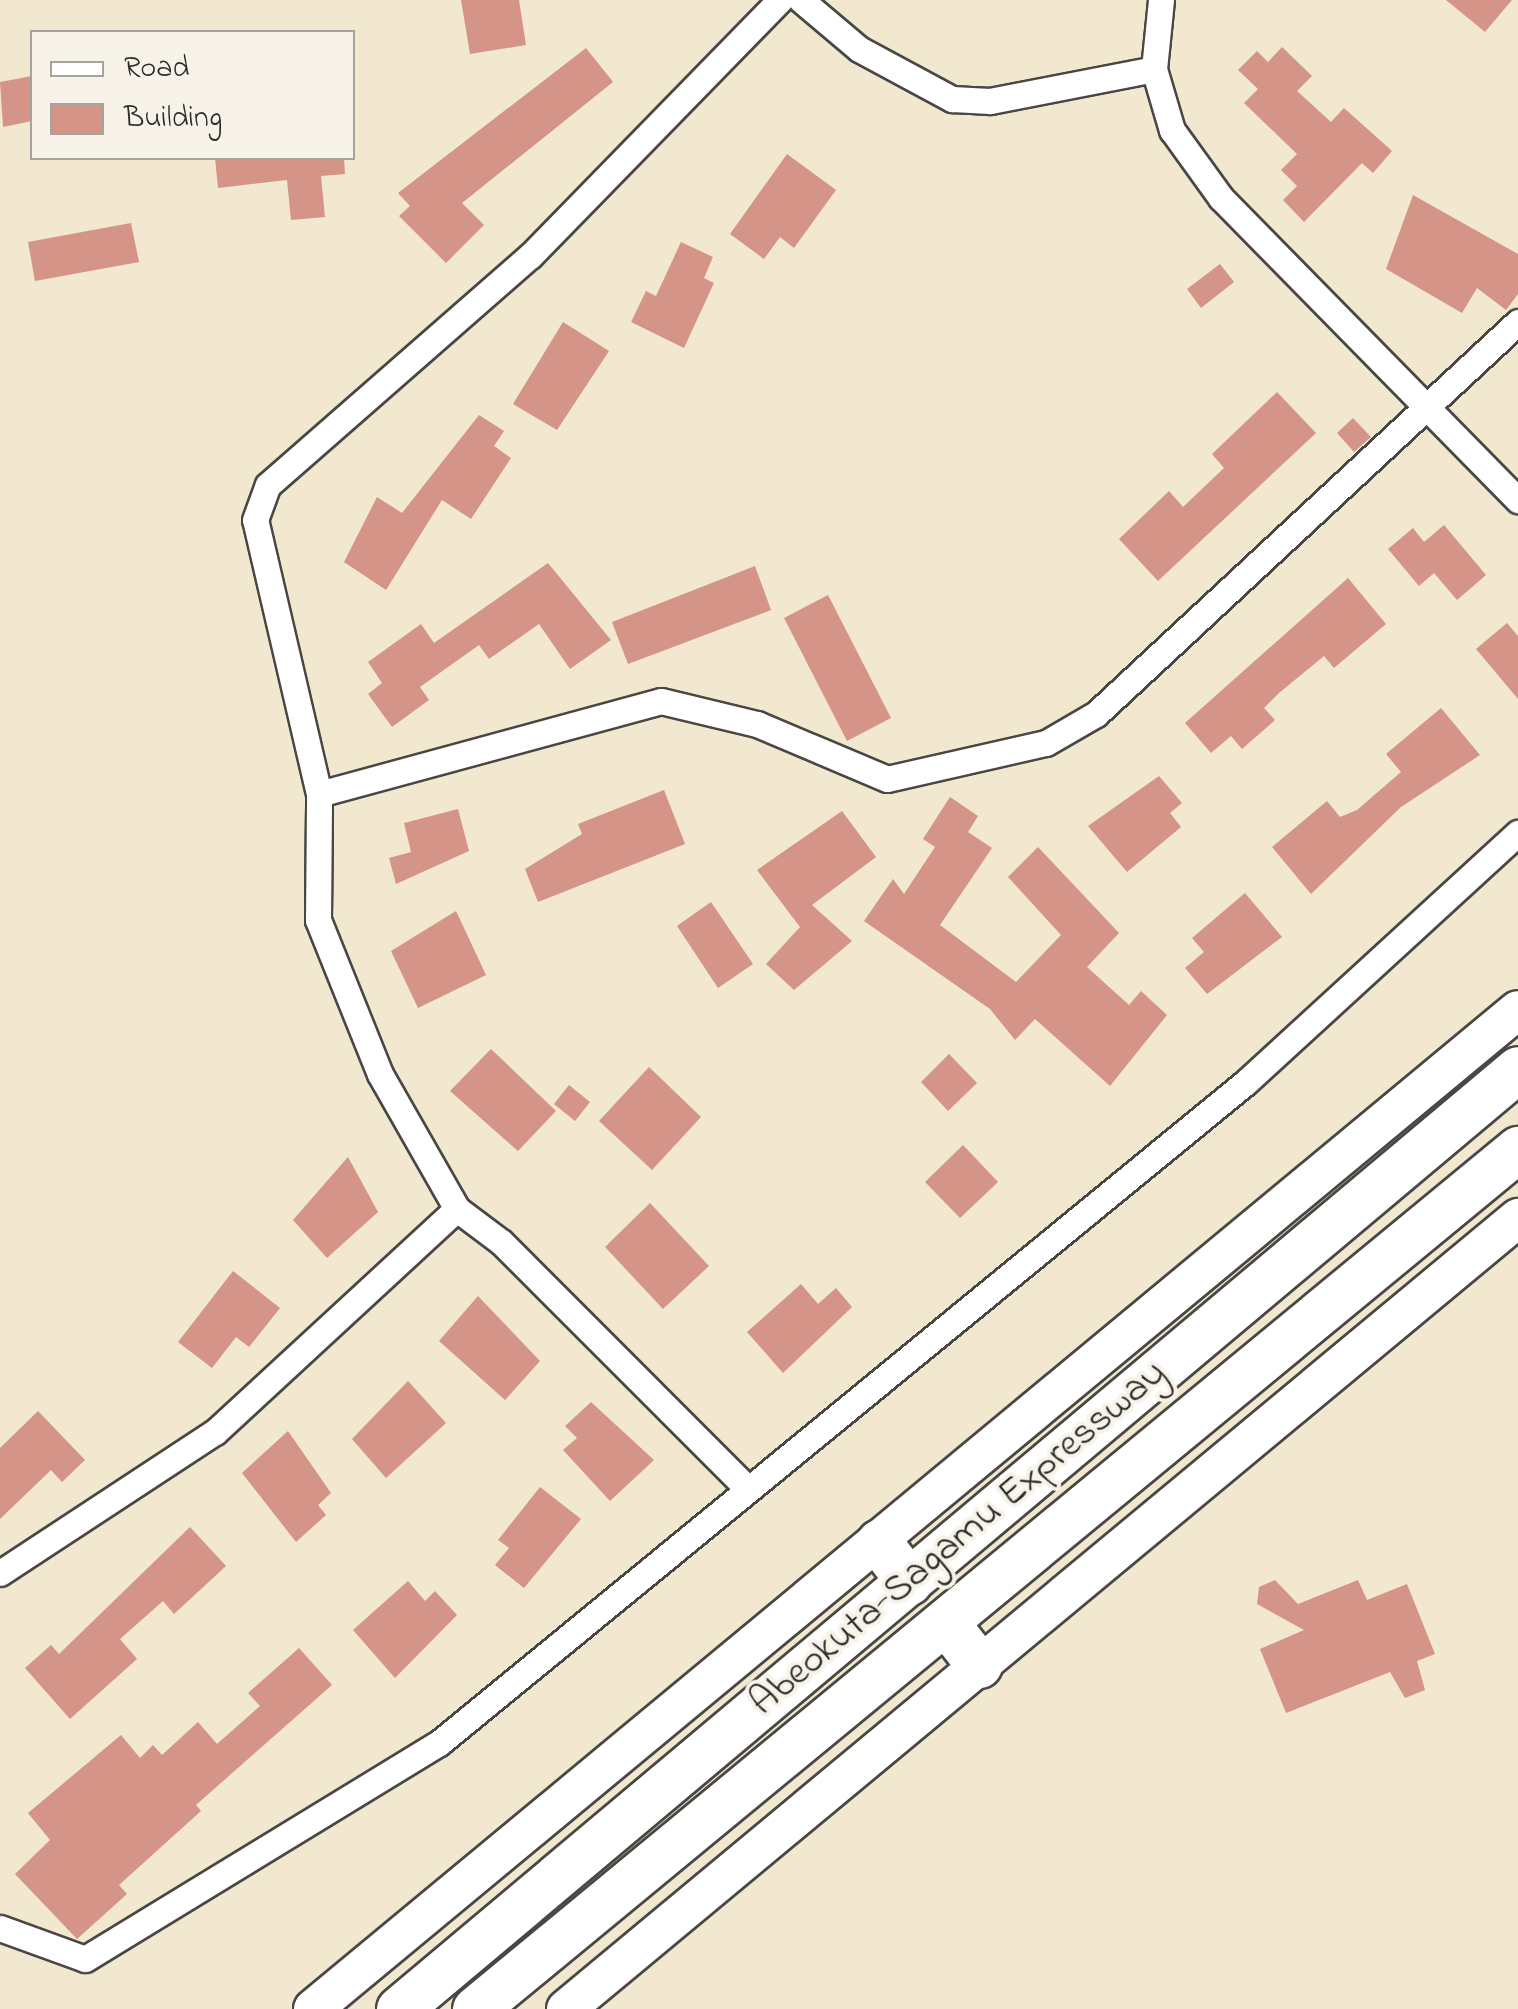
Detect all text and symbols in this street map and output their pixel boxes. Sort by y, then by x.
legend [30,30,355,160]
text: Road [124,47,189,91]
text: Building [124,97,222,141]
street label: Abeokuta-Sagamu Expressway [741,1350,1177,1728]

